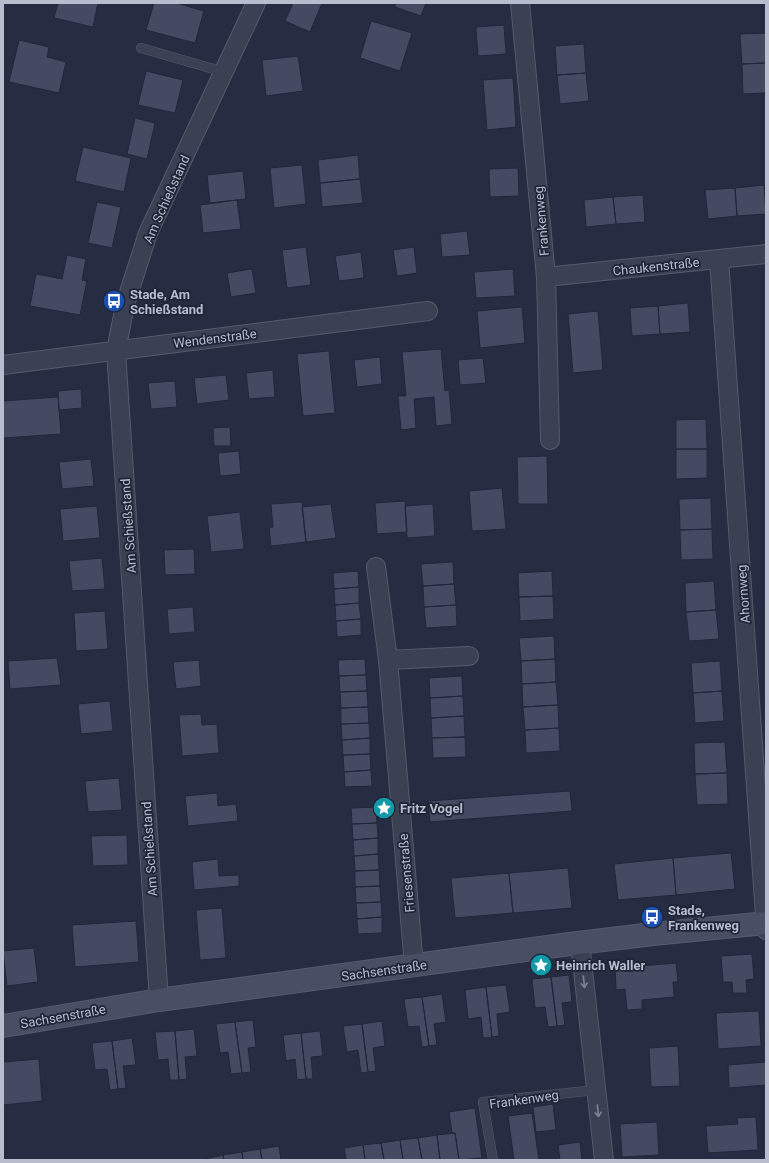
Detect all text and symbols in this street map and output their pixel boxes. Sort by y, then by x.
street label: Am Schießstand [140,153,193,246]
street label: Frankenweg [531,185,552,256]
street label: Chaukenstraße [612,254,700,279]
place label: Stade, Am Schießstand [130,287,203,317]
bus stop icon: Stade, Am Schießstand [101,288,127,314]
street label: Wendenstraße [173,326,258,351]
street label: Am Schießstand [118,478,139,574]
street label: Ahornweg [734,564,753,624]
place icon: Fritz Vogel [371,795,397,821]
street label: Am Schießstand [139,801,160,897]
place label: Fritz Vogel [400,801,463,816]
street label: Friesenstraße [396,833,417,913]
place label: Stade, Frankenweg [668,903,739,933]
bus stop icon: Stade, Frankenweg [639,904,665,930]
place icon: Heinrich Waller [528,952,554,978]
street label: Sachsenstraße [340,957,428,984]
place label: Heinrich Waller [556,958,645,973]
one-way arrow [580,975,588,988]
street label: Sachsenstraße [19,1002,107,1031]
street label: Frankenweg [488,1087,560,1112]
one-way arrow [594,1104,602,1117]

